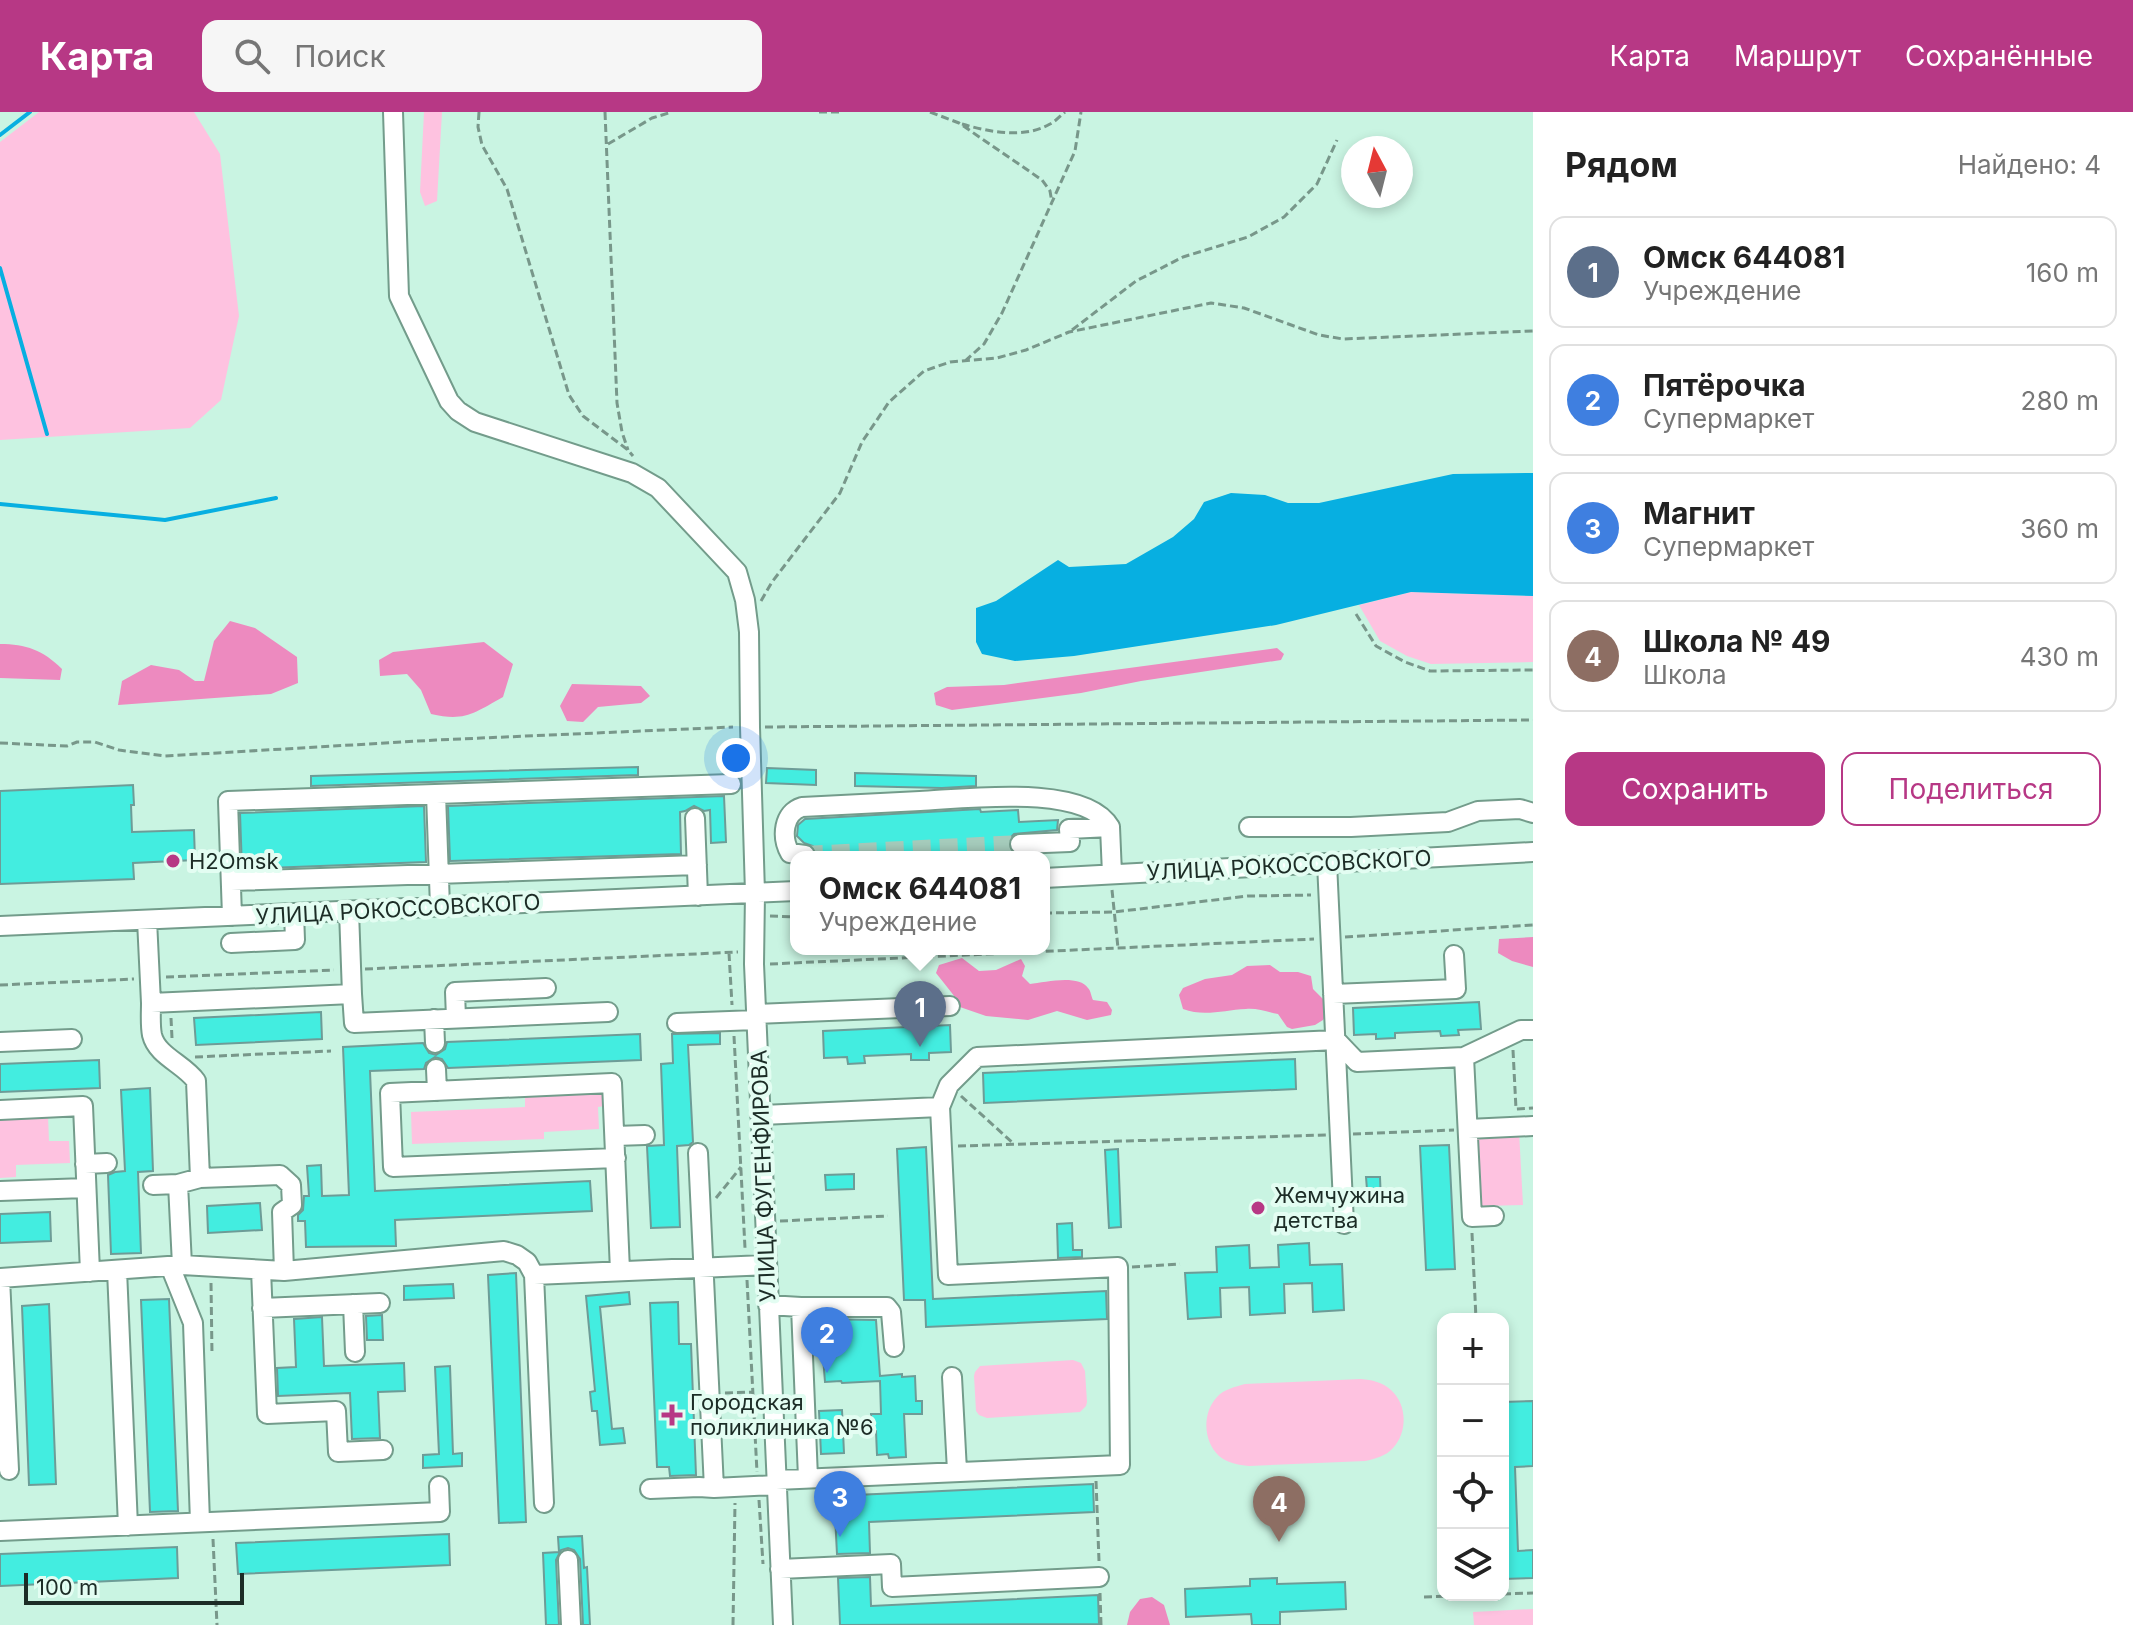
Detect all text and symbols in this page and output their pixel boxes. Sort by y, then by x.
search box [202,20,762,92]
text: Карта [40,33,154,79]
icon: search [230,34,274,78]
text: Поиск [294,38,386,74]
text: Карта [1610,39,1690,73]
text: Маршрут [1734,39,1861,73]
text: Сохранённые [1905,39,2093,73]
north arrow [1341,136,1413,208]
text: Рядом [1565,144,1678,185]
text: Найдено: 4 [1958,149,2101,180]
text: Омск 644081 [1643,239,1845,275]
text: 1 [1587,257,1599,288]
text: 160 m [2026,257,2099,288]
text: Учреждение [1643,275,1801,306]
text: Пятёрочка [1643,367,1806,403]
text: 2 [1585,385,1601,416]
text: 280 m [2021,385,2099,416]
text: Супермаркет [1643,403,1814,434]
text: Магнит [1643,495,1755,531]
text: 3 [1585,513,1601,544]
text: 360 m [2020,513,2099,544]
text: Супермаркет [1643,531,1814,562]
text: Школа № 49 [1643,623,1830,659]
text: 4 [1584,641,1602,672]
text: 430 m [2020,641,2099,672]
text: Школа [1643,659,1727,690]
your location [716,738,756,778]
button: Сохранить [1565,752,1825,826]
button: Поделиться [1841,752,2101,826]
street label: УЛИЦА РОКОССОВСКОГО [1146,845,1432,885]
place label: H2Omsk [189,848,279,874]
popup [790,851,1050,955]
marker: H2Omsk [164,852,182,870]
text: Омск 644081 [819,870,1021,906]
street label: УЛИЦА РОКОССОВСКОГО [255,889,541,929]
text: Учреждение [819,906,977,937]
pin: 1 [894,981,946,1047]
street label: УЛИЦА ФУГЕНФИРОВА [746,1049,780,1303]
place label: Жемчужина детства [1274,1182,1405,1233]
marker: Жемчужина детства [1249,1199,1267,1217]
pin: 2 [801,1307,853,1373]
map controls [1437,1313,1509,1601]
button: + [1437,1313,1509,1385]
button: − [1437,1385,1509,1457]
place label: Городская поликлиника №6 [690,1389,874,1440]
marker: Городская поликлиника №6 [661,1404,683,1426]
button: locate [1437,1457,1509,1529]
pin: 3 [814,1471,866,1537]
pin: 4 [1253,1476,1305,1542]
button: layers [1437,1529,1509,1601]
scale bar [24,1569,244,1605]
text: 100 m [36,1574,98,1600]

